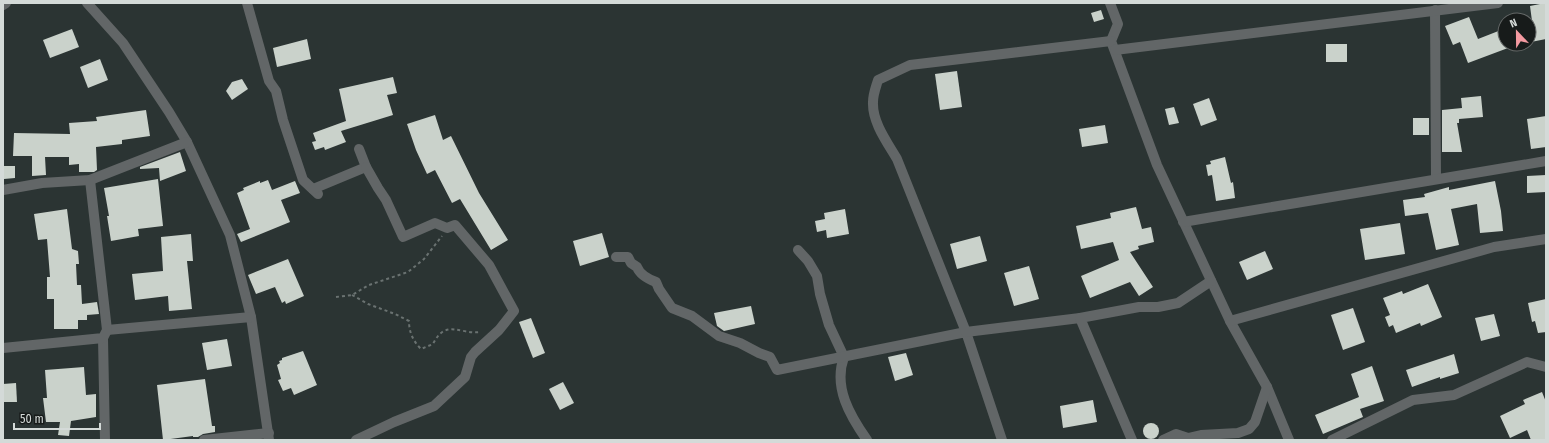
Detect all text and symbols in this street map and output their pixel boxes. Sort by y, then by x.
north arrow [1497,12,1537,52]
text: N [1508,16,1519,30]
scale bar [14,405,100,431]
text: 50 m [20,412,44,426]

